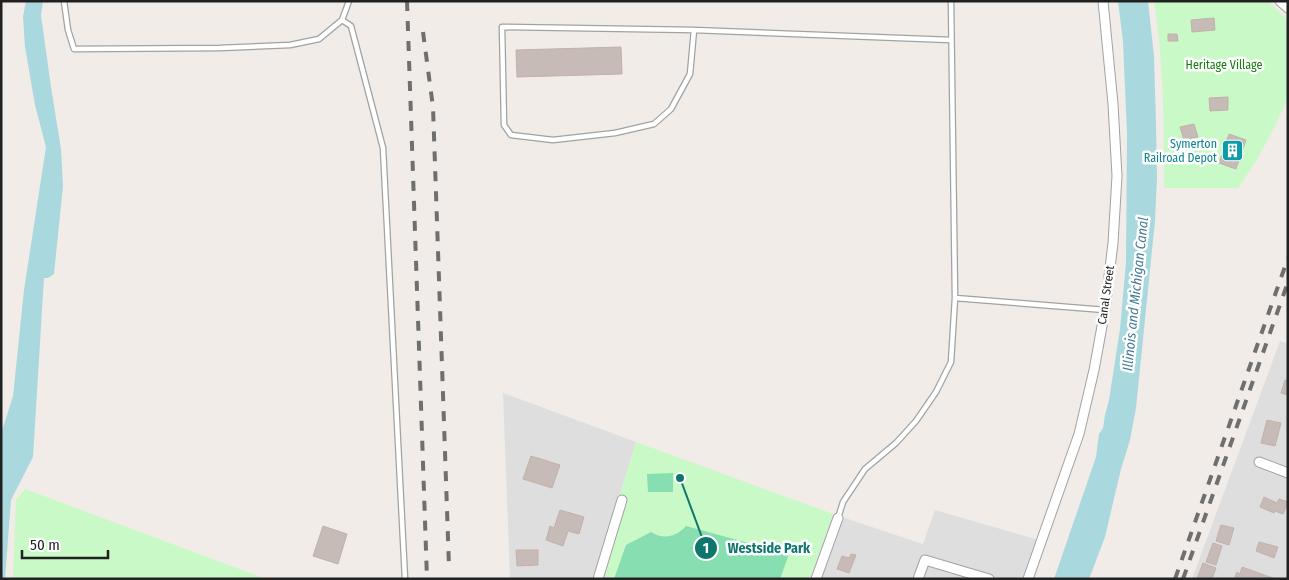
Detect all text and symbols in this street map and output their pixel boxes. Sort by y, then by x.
park label: Heritage Village [1186,58,1262,72]
place label: Symerton Railroad Depot [1144,137,1217,165]
building icon: Symerton Railroad Depot [1221,139,1245,163]
water label: Illinois and Michigan Canal [1119,216,1152,372]
street label: Canal Street [1095,265,1117,325]
scale bar [22,528,109,560]
callout: Westside Park [693,534,821,563]
text: 50 m [30,536,60,554]
text: 1 [703,539,709,557]
text: Westside Park [728,540,811,557]

